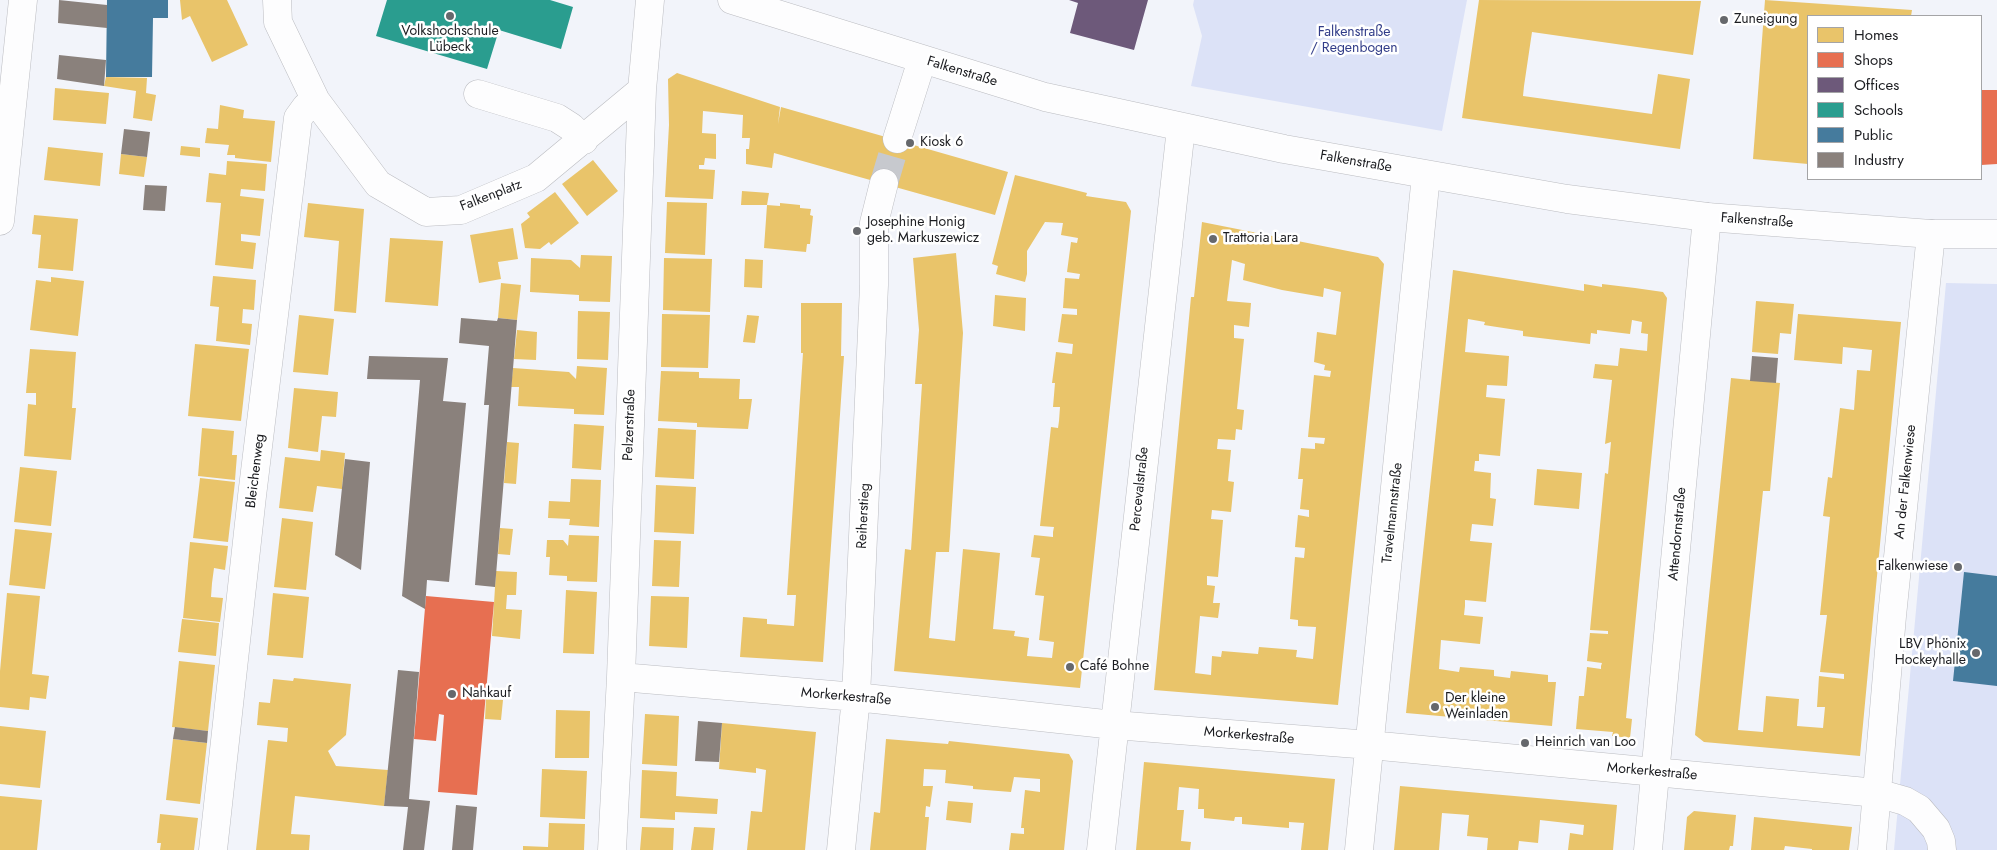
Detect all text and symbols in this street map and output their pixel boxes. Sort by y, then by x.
marker: Volkshochschule Lübeck [444,10,456,22]
place label: Zuneigung [1734,12,1797,28]
marker: Zuneigung [1718,14,1730,26]
legend [1807,15,1982,180]
place label: Volkshochschule Lübeck [401,24,499,56]
text: Homes [1854,24,1898,46]
park label: Falkenstraße / Regenbogen [1310,25,1398,58]
text: Shops [1854,49,1893,71]
street label: Falkenstraße [925,53,999,91]
text: Offices [1854,74,1899,96]
text: Schools [1854,99,1903,121]
text: Public [1854,124,1893,146]
place label: Kiosk 6 [920,135,963,151]
marker: Kiosk 6 [904,137,916,149]
street label: Falkenstraße [1319,147,1393,177]
text: Industry [1854,149,1904,171]
street label: Falkenplatz [458,177,524,215]
street label: Falkenstraße [1720,210,1794,232]
place label: Josephine Honig geb. Markuszewicz [867,215,979,248]
marker: Josephine Honig geb. Markuszewicz [851,225,863,237]
place label: Trattoria Lara [1223,231,1298,247]
marker: Trattoria Lara [1207,233,1219,245]
street label: Pelzerstraße [620,389,640,461]
street label: An der Falkenwiese [1892,424,1920,540]
street label: Bleichenweg [243,433,269,509]
street label: Percevalstraße [1127,446,1153,532]
street label: Travelmannstraße [1379,462,1407,564]
street label: Reiherstieg [854,483,874,549]
street label: Attendornstraße [1666,486,1690,582]
place label: Falkenwiese [1878,559,1948,575]
marker: Falkenwiese [1952,561,1964,573]
place label: LBV Phönix Hockeyhalle [1895,637,1966,670]
marker: LBV Phönix Hockeyhalle [1970,647,1982,659]
place label: Café Bohne [1080,659,1149,675]
marker: Café Bohne [1064,661,1076,673]
street label: Morkerkestraße [800,685,892,709]
place label: Nahkauf [462,686,511,702]
marker: Nahkauf [446,688,458,700]
place label: Der kleine Weinladen [1445,691,1508,724]
marker: Der kleine Weinladen [1429,701,1441,713]
street label: Morkerkestraße [1203,724,1295,748]
place label: Heinrich van Loo [1535,735,1636,751]
marker: Heinrich van Loo [1519,737,1531,749]
street label: Morkerkestraße [1606,760,1698,784]

